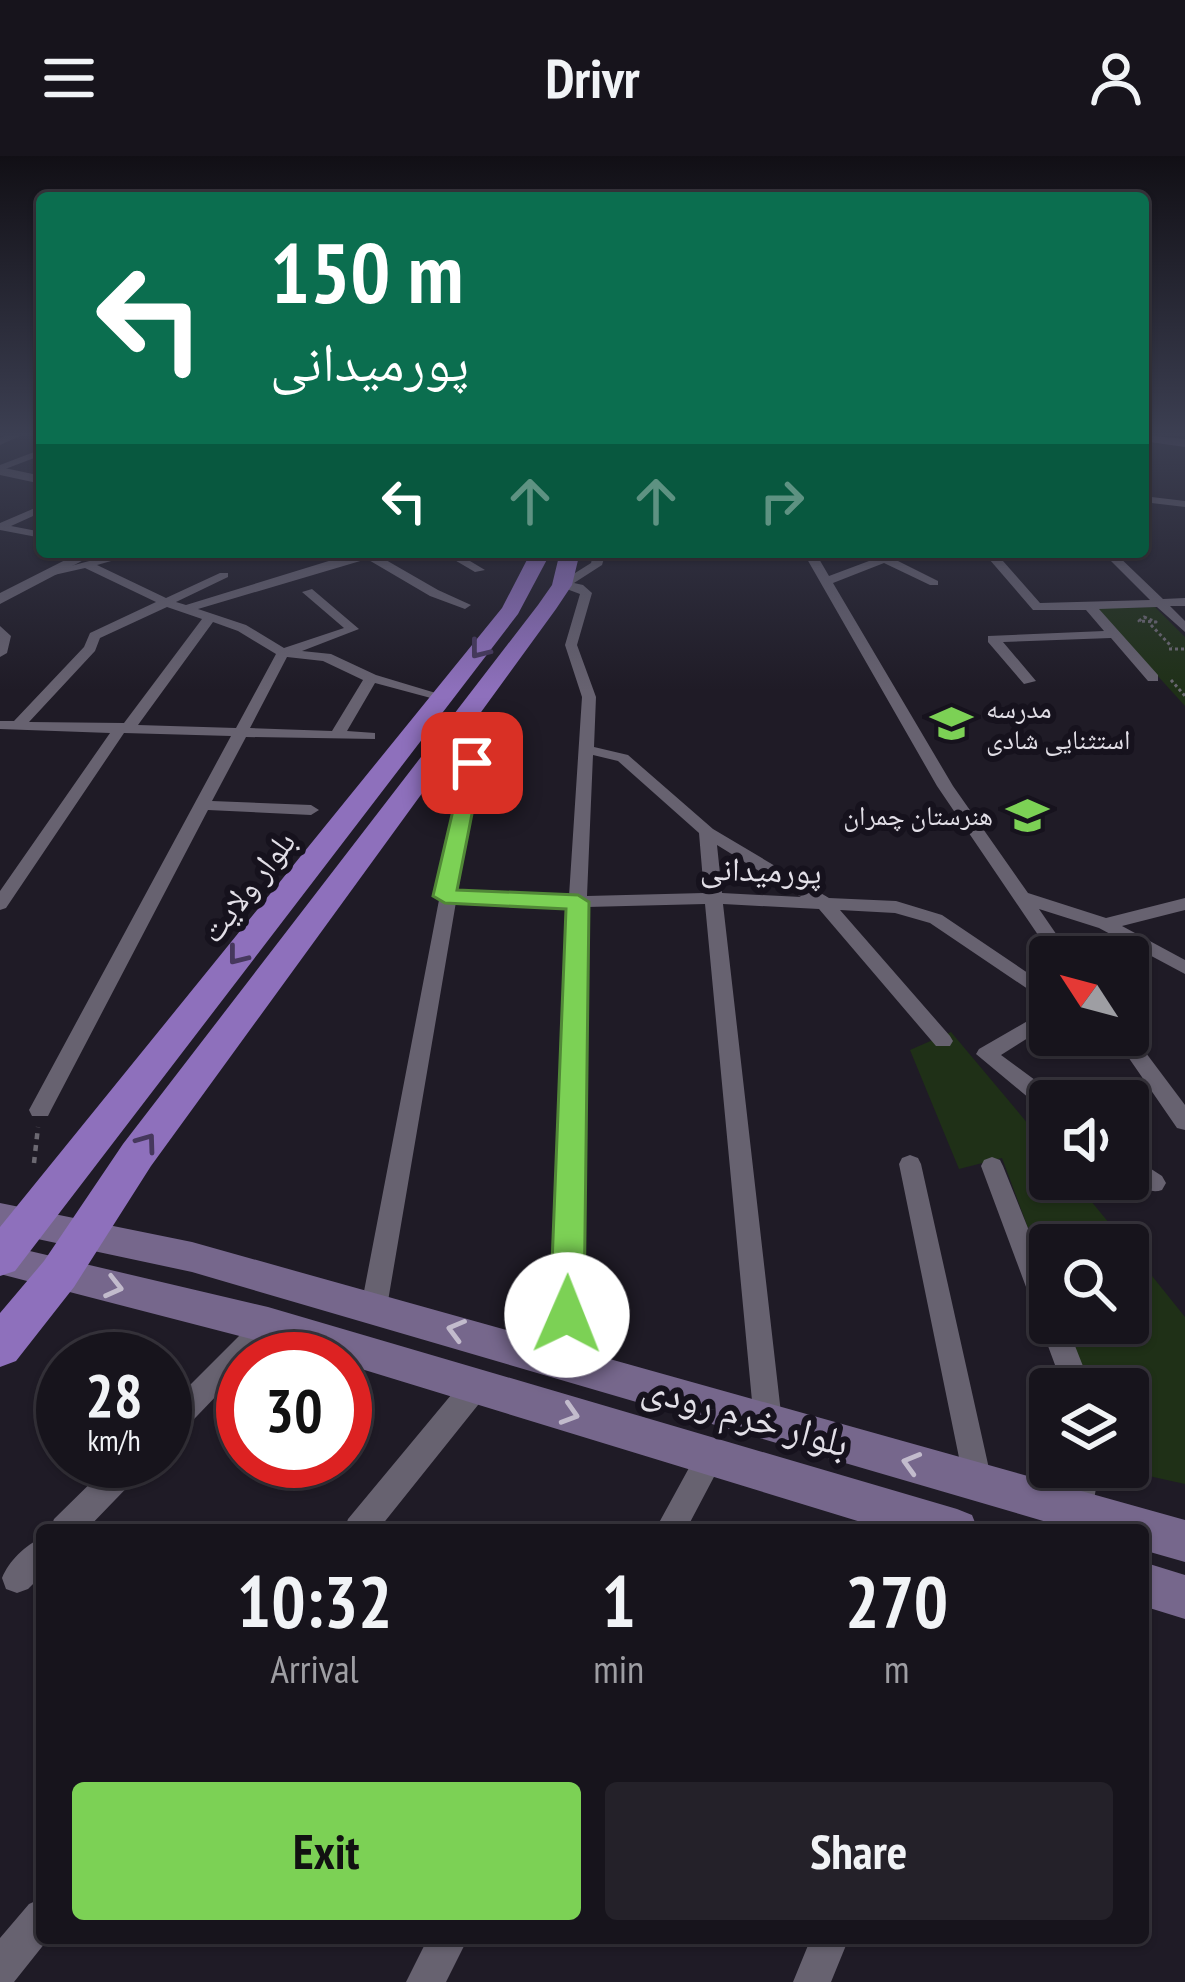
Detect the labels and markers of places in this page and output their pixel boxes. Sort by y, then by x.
place label: مدرسه استثنایی شادی [986,691,1130,756]
school or university icon: مدرسه استثنایی شادی [929,701,975,747]
pin [421,712,523,814]
school or university icon: هنرستان چمران [1004,792,1050,838]
place label: هنرستان چمران [843,798,993,832]

